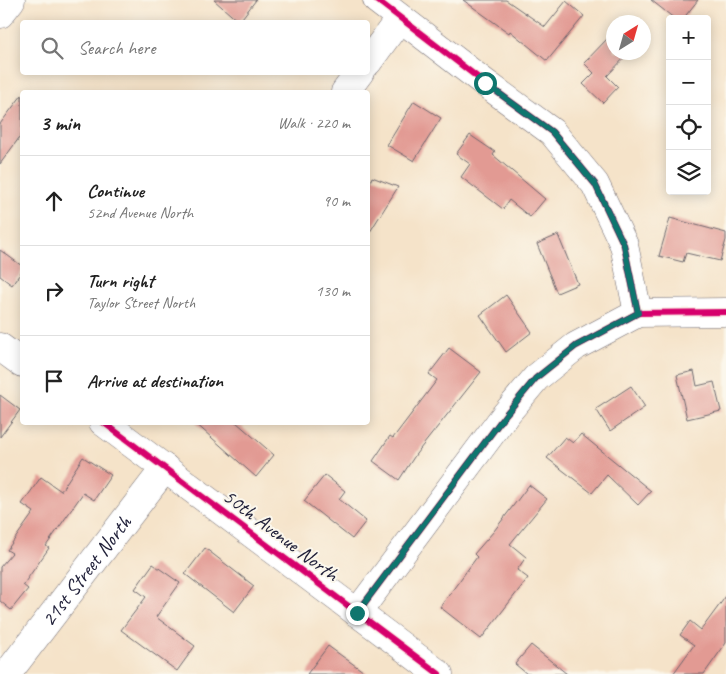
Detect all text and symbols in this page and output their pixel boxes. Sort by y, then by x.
north arrow [606,15,651,60]
map controls [666,15,711,195]
button: + [666,15,711,60]
search box [20,20,370,75]
icon: search [38,34,66,62]
text: Search here [78,36,155,60]
button: − [666,60,711,105]
route start [474,72,497,95]
button: locate [666,105,711,150]
text: 3 min [40,110,80,136]
text: Walk · 220 m [278,113,350,133]
button: layers [666,150,711,195]
text: Continue [87,179,144,203]
icon: ahead [40,187,68,215]
text: 90 m [323,191,350,211]
text: 52nd Avenue North [87,203,193,223]
text: Turn right [87,269,154,293]
icon: right [40,277,68,305]
text: 130 m [316,281,350,301]
text: Taylor Street North [87,293,195,313]
icon: arrive [40,367,68,395]
text: Arrive at destination [87,369,223,393]
street label: 50th Avenue North [218,483,345,588]
street label: 21st Street North [35,509,138,631]
route end [346,602,369,625]

